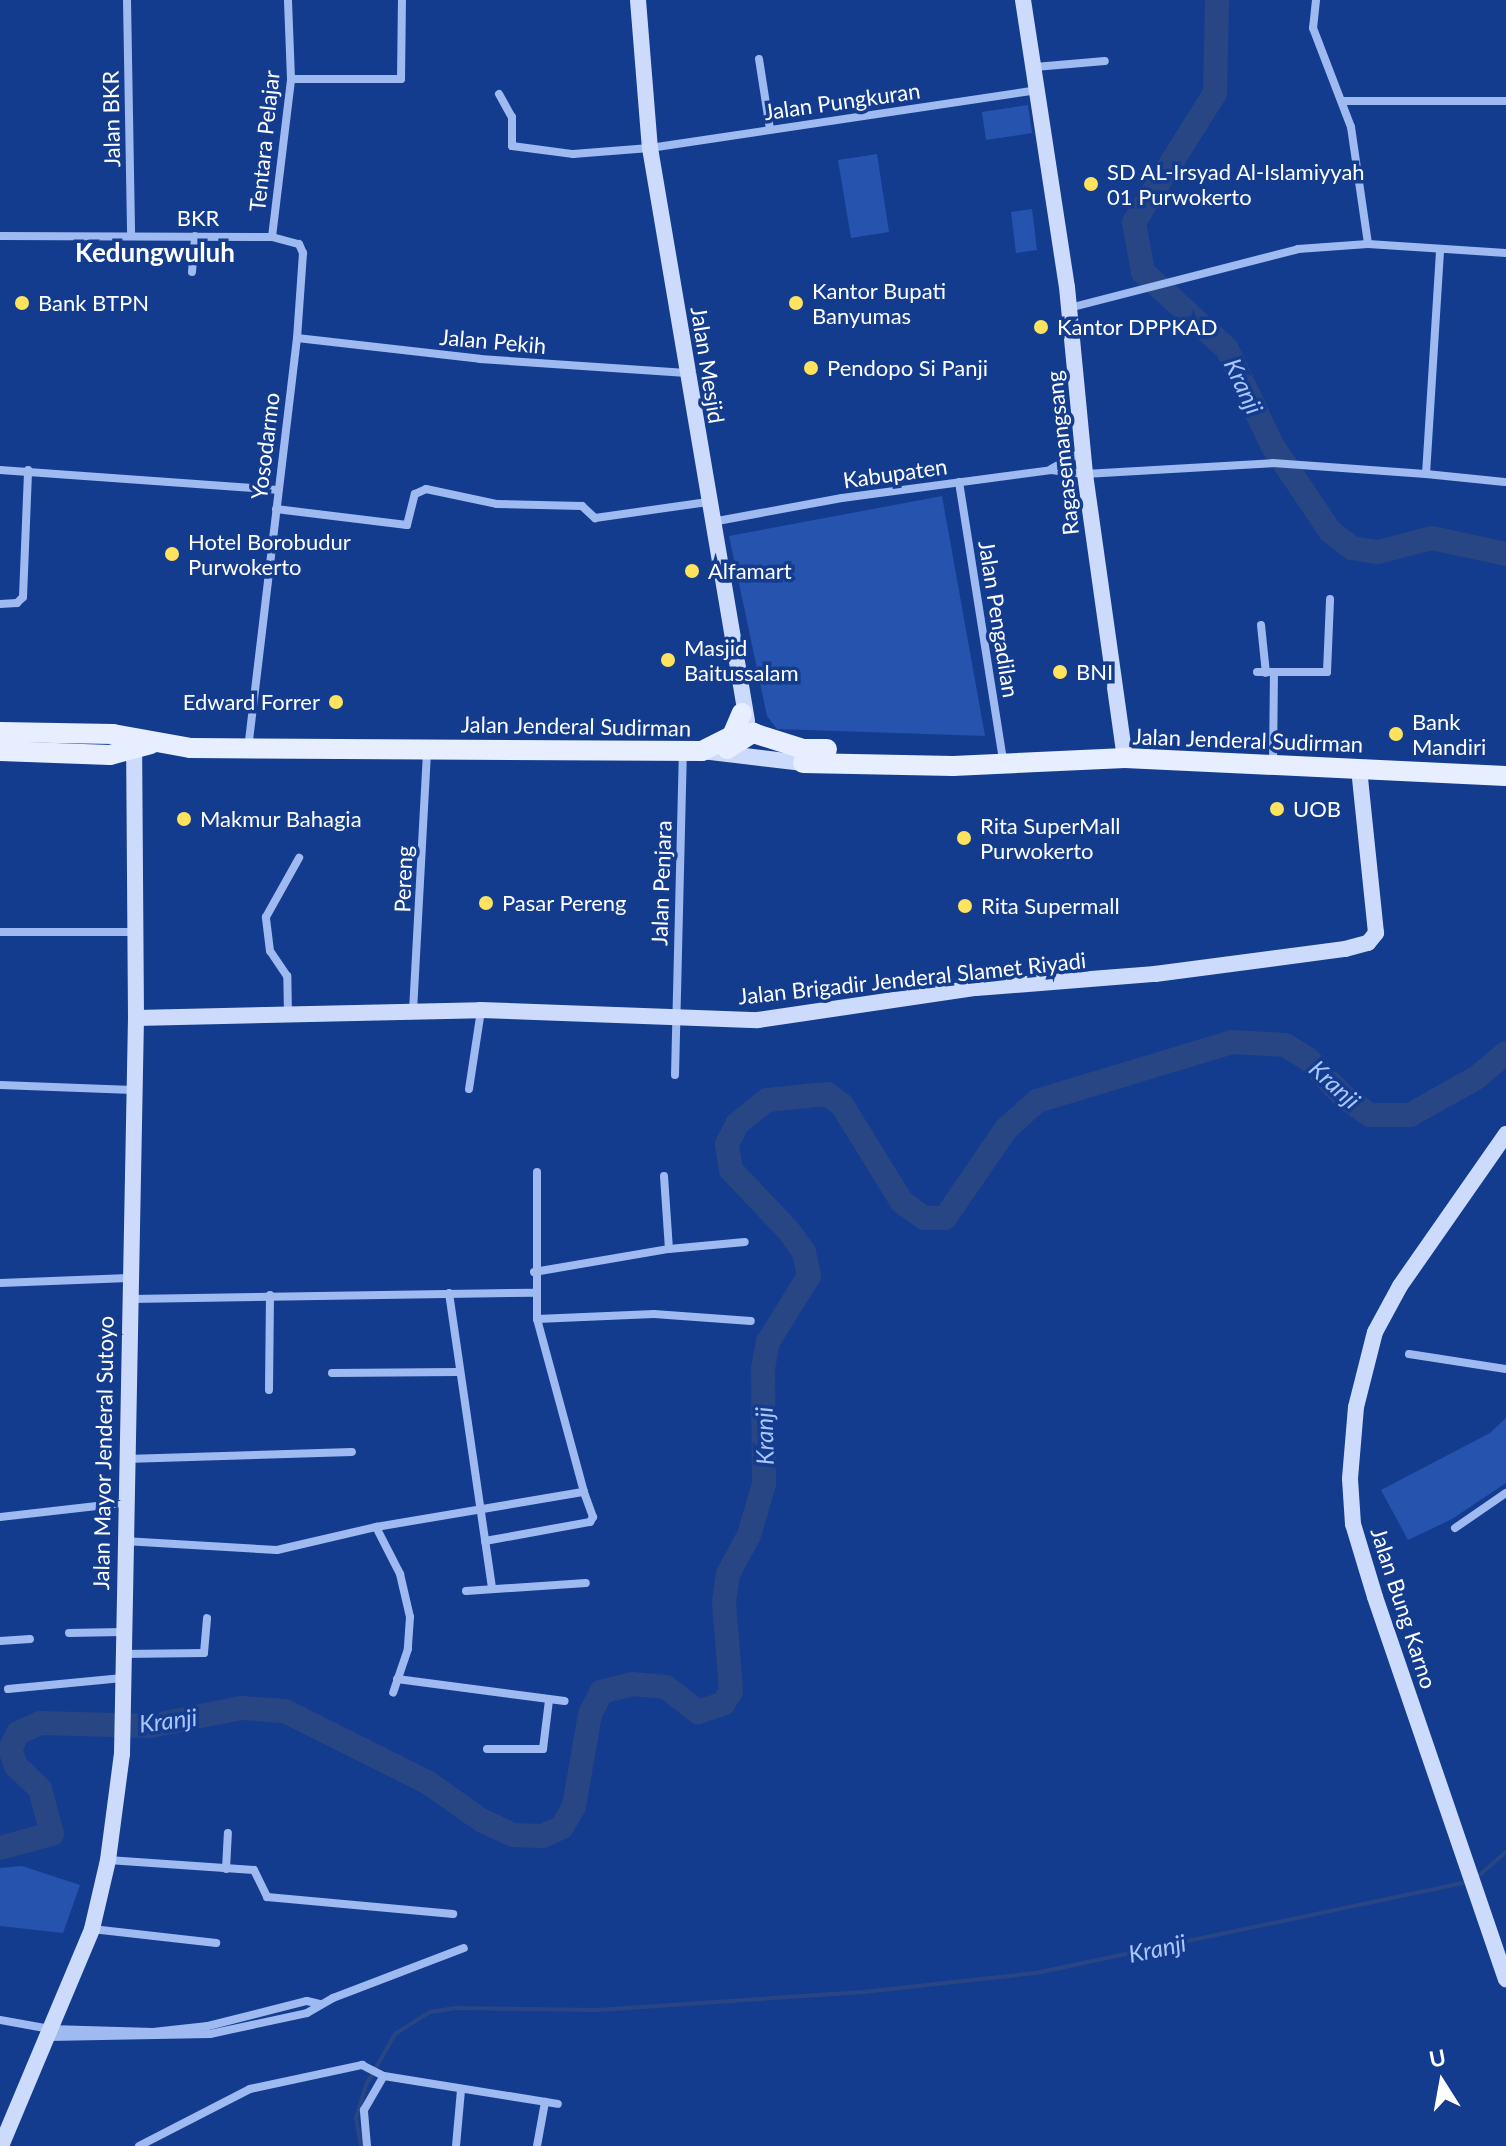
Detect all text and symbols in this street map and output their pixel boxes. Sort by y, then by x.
street label: Tentara Pelajar [243,69,285,213]
street label: Jalan BKR [97,71,125,167]
street label: Jalan Pungkuran [762,77,922,125]
place label: SD AL-Irsyad Al-Islamiyyah 01 Purwokerto [1107,158,1366,210]
marker: SD AL-Irsyad Al-Islamiyyah 01 Purwokerto [1082,175,1100,193]
street label: BKR [177,205,219,231]
district label: Kedungwuluh [75,237,235,269]
place label: Kantor Bupati Banyumas [812,277,946,328]
place label: Bank BTPN [38,290,149,316]
marker: Bank BTPN [13,294,31,312]
marker: Kantor Bupati Banyumas [787,294,805,312]
street label: Jalan Mesjid [686,305,730,425]
place label: Kantor DPPKAD [1057,314,1218,340]
marker: Kantor DPPKAD [1032,318,1050,336]
street label: Jalan Pekih [439,323,547,359]
water label: Kranji [1219,353,1269,419]
place label: Pendopo Si Panji [827,355,988,381]
marker: Pendopo Si Panji [802,359,820,377]
street label: Ragasemangsang [1040,370,1084,536]
street label: Yosodarmo [245,391,285,501]
street label: Kabupaten [841,453,949,493]
place label: Hotel Borobudur Purwokerto [188,528,351,580]
street label: Jalan Pengadilan [974,539,1024,699]
marker: Hotel Borobudur Purwokerto [163,545,181,563]
place label: Alfamart [708,558,792,584]
marker: Alfamart [683,562,701,580]
place label: Masjid Baitussalam [684,634,799,686]
marker: Masjid Baitussalam [659,651,677,669]
place label: BNI [1076,659,1113,685]
marker: BNI [1051,663,1069,681]
place label: Edward Forrer [183,689,320,715]
marker: Edward Forrer [327,693,345,711]
place label: Bank Mandiri [1412,708,1486,760]
street label: Jalan Jenderal Sudirman [460,711,692,741]
street label: Jalan Jenderal Sudirman [1132,723,1364,757]
marker: Bank Mandiri [1387,725,1405,743]
place label: UOB [1293,796,1341,822]
marker: UOB [1268,800,1286,818]
place label: Makmur Bahagia [200,806,362,832]
marker: Makmur Bahagia [175,810,193,828]
place label: Rita SuperMall Purwokerto [980,812,1121,864]
street label: Jalan Penjara [646,820,676,946]
marker: Rita SuperMall Purwokerto [955,829,973,847]
street label: Pereng [389,845,417,913]
place label: Pasar Pereng [502,890,627,916]
place label: Rita Supermall [981,893,1120,919]
marker: Pasar Pereng [477,894,495,912]
marker: Rita Supermall [956,897,974,915]
street label: Jalan Brigadir Jenderal Slamet Riyadi [736,947,1088,1009]
water label: Kranji [1304,1054,1366,1114]
street label: Jalan Mayor Jenderal Sutoyo [87,1315,119,1591]
water label: Kranji [749,1407,779,1465]
street label: Jalan Bung Karno [1366,1524,1442,1692]
water label: Kranji [137,1702,199,1738]
water label: Kranji [1125,1928,1189,1968]
north arrow [1402,2042,1482,2122]
text: U [1427,2043,1448,2073]

